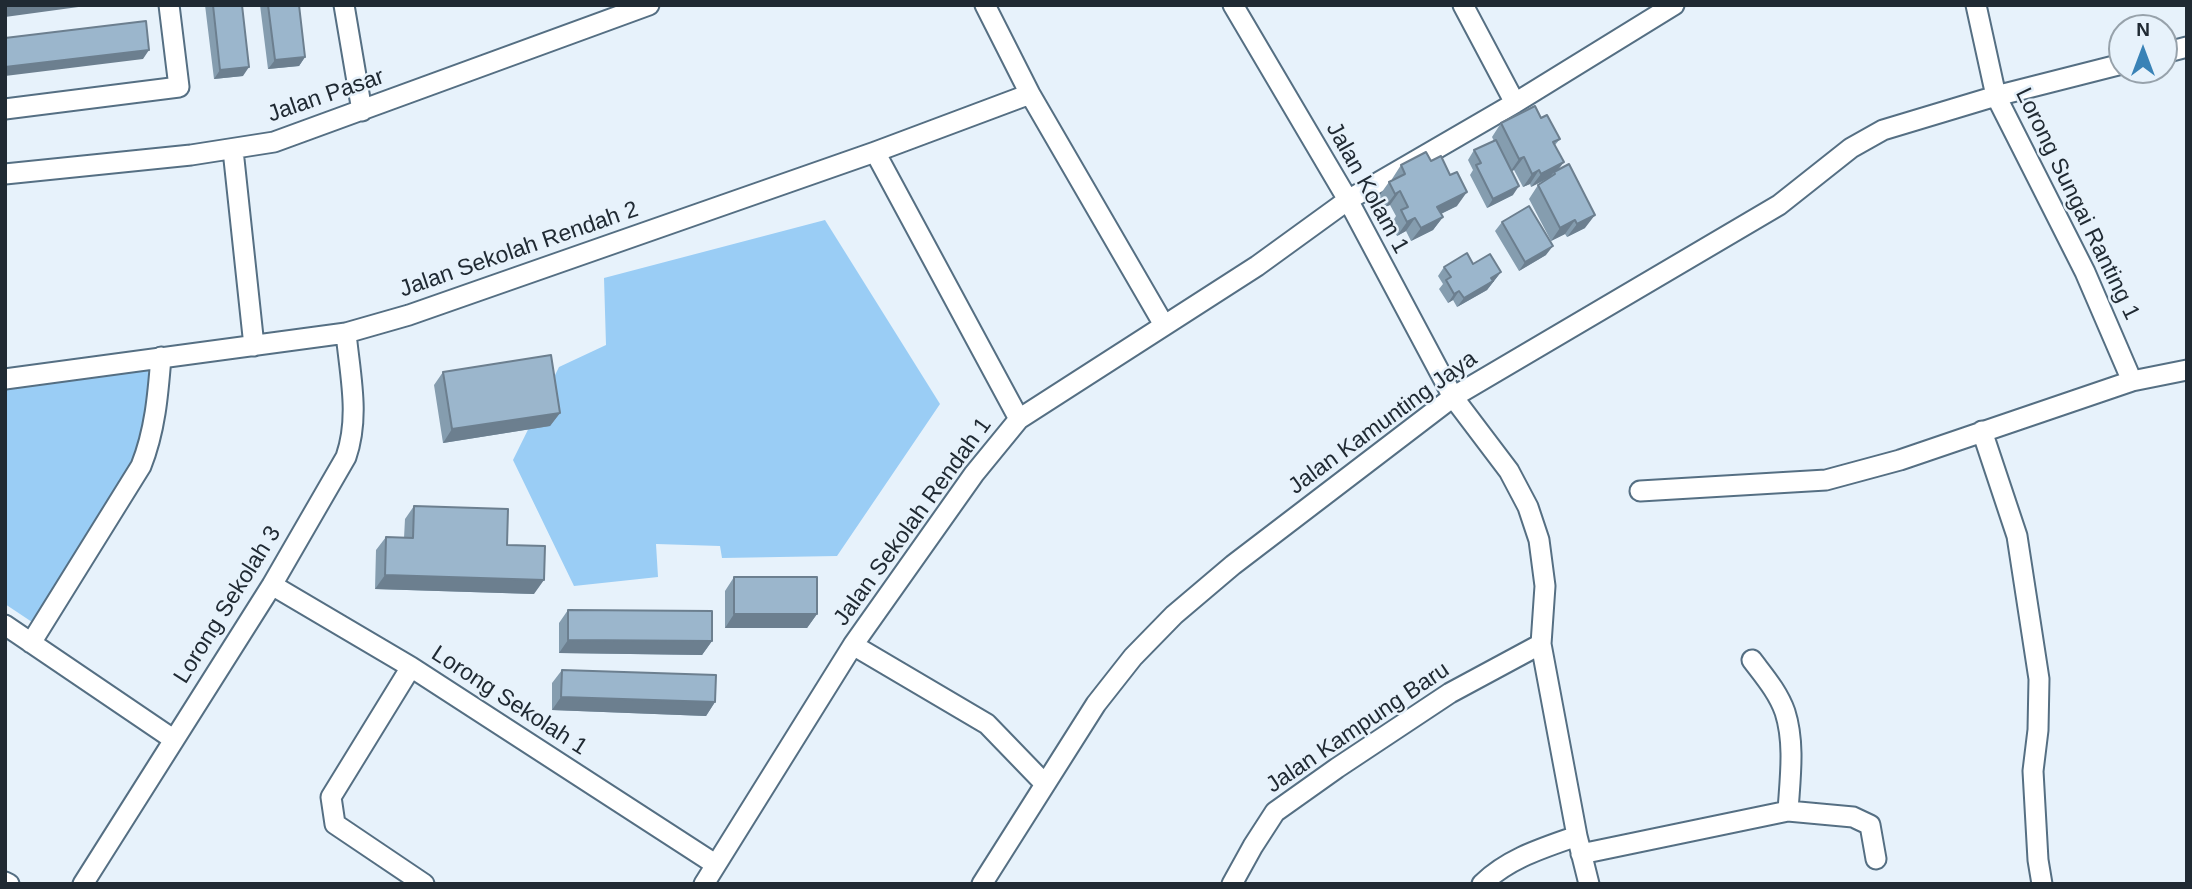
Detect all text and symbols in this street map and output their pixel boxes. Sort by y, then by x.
north arrow [2108,14,2178,84]
text: N [2136,19,2150,40]
street label: Jalan Pasar [264,63,388,129]
street label: Lorong Sungai Ranting 1 [2009,84,2145,324]
street label: Jalan Kolam 1 [1320,118,1414,258]
street label: Jalan Sekolah Rendah 2 [396,196,642,304]
street label: Jalan Kamunting Jaya [1283,345,1483,501]
street label: Jalan Sekolah Rendah 1 [828,413,998,631]
street label: Lorong Sekolah 3 [169,521,287,689]
street label: Lorong Sekolah 1 [426,640,592,762]
street label: Jalan Kampung Baru [1261,657,1455,799]

